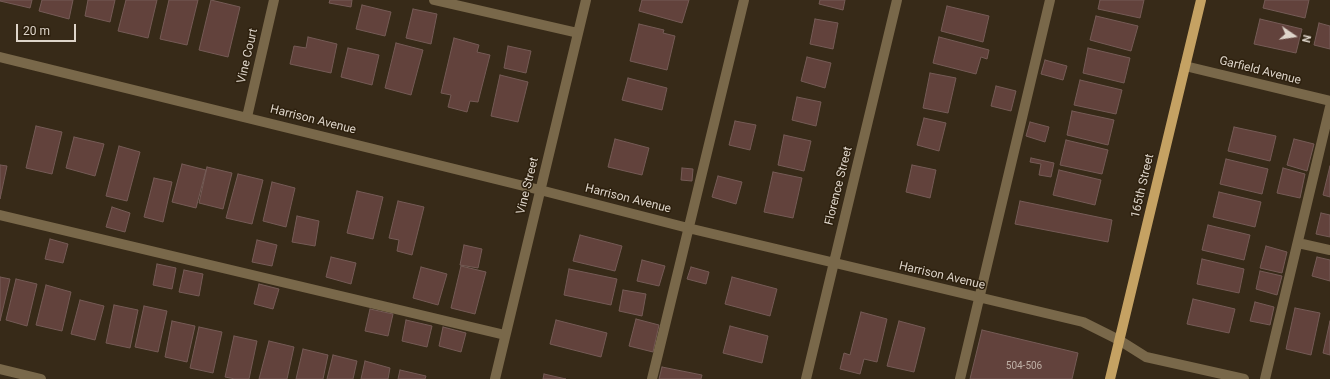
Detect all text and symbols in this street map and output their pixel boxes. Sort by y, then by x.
scale bar [18,16,78,42]
north arrow [1274,16,1314,56]
text: 20 m [23,24,50,38]
street label: Vine Court [235,27,261,85]
text: N [1299,34,1313,44]
street label: Garfield Avenue [1218,54,1302,88]
street label: Harrison Avenue [269,102,357,138]
street label: Florence Street [822,145,856,227]
street label: 165th Street [1129,153,1157,219]
street label: Vine Street [514,156,542,216]
street label: Harrison Avenue [584,181,672,217]
street label: Harrison Avenue [897,259,987,293]
house number: 504-506 [1006,360,1042,372]

